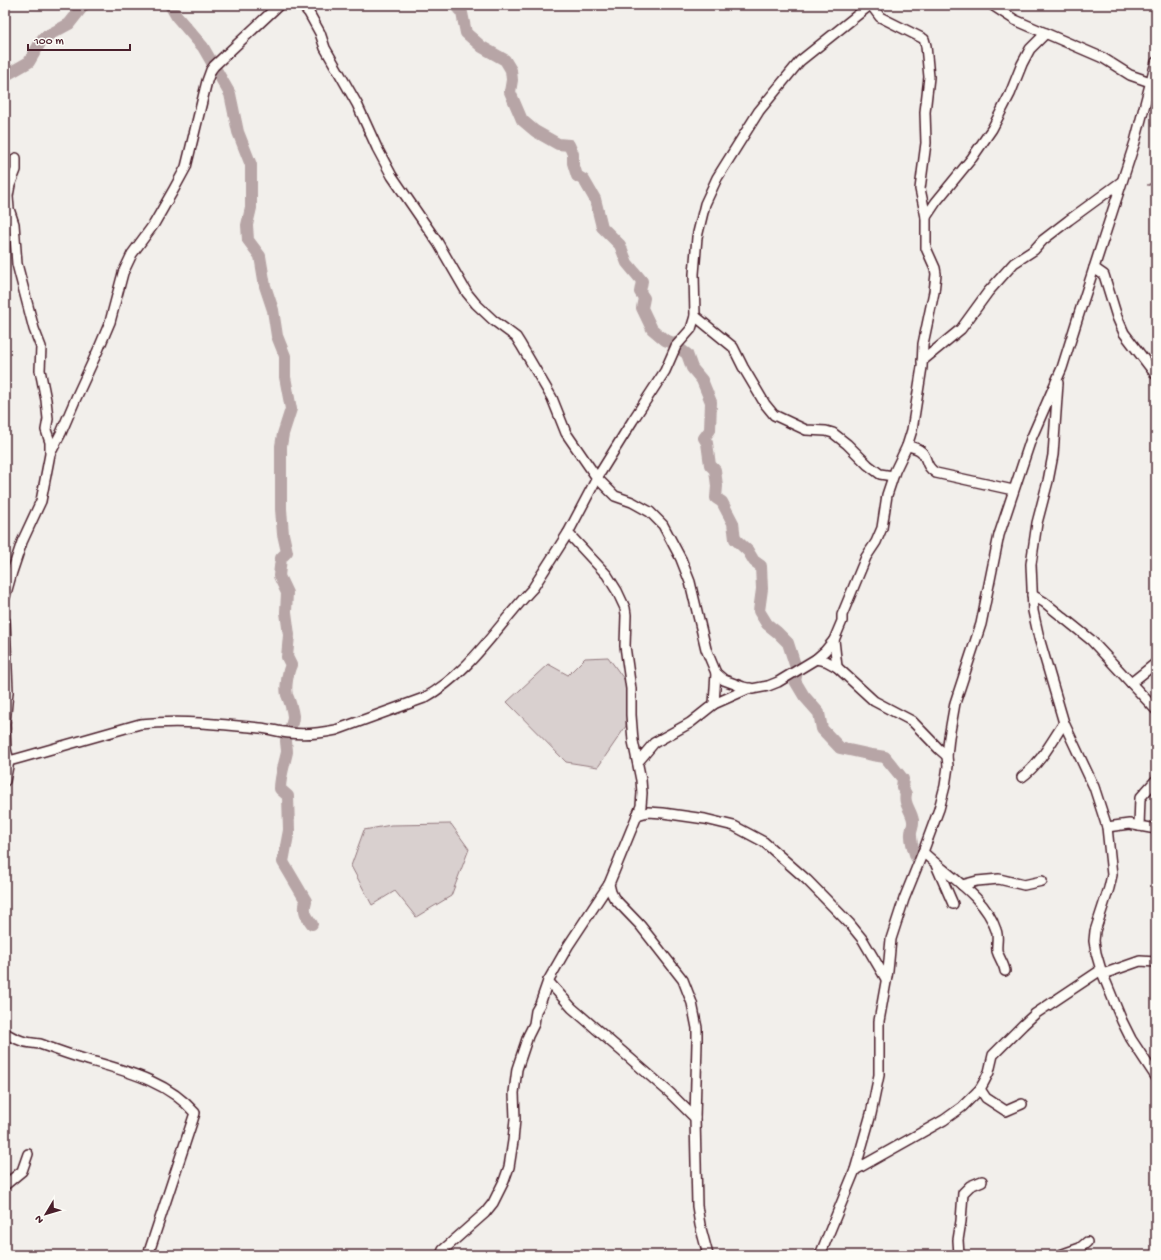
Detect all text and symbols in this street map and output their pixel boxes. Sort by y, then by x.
scale bar [28,26,130,52]
text: 100 m [33,35,64,49]
north arrow [26,1194,66,1234]
text: N [33,1212,47,1225]

